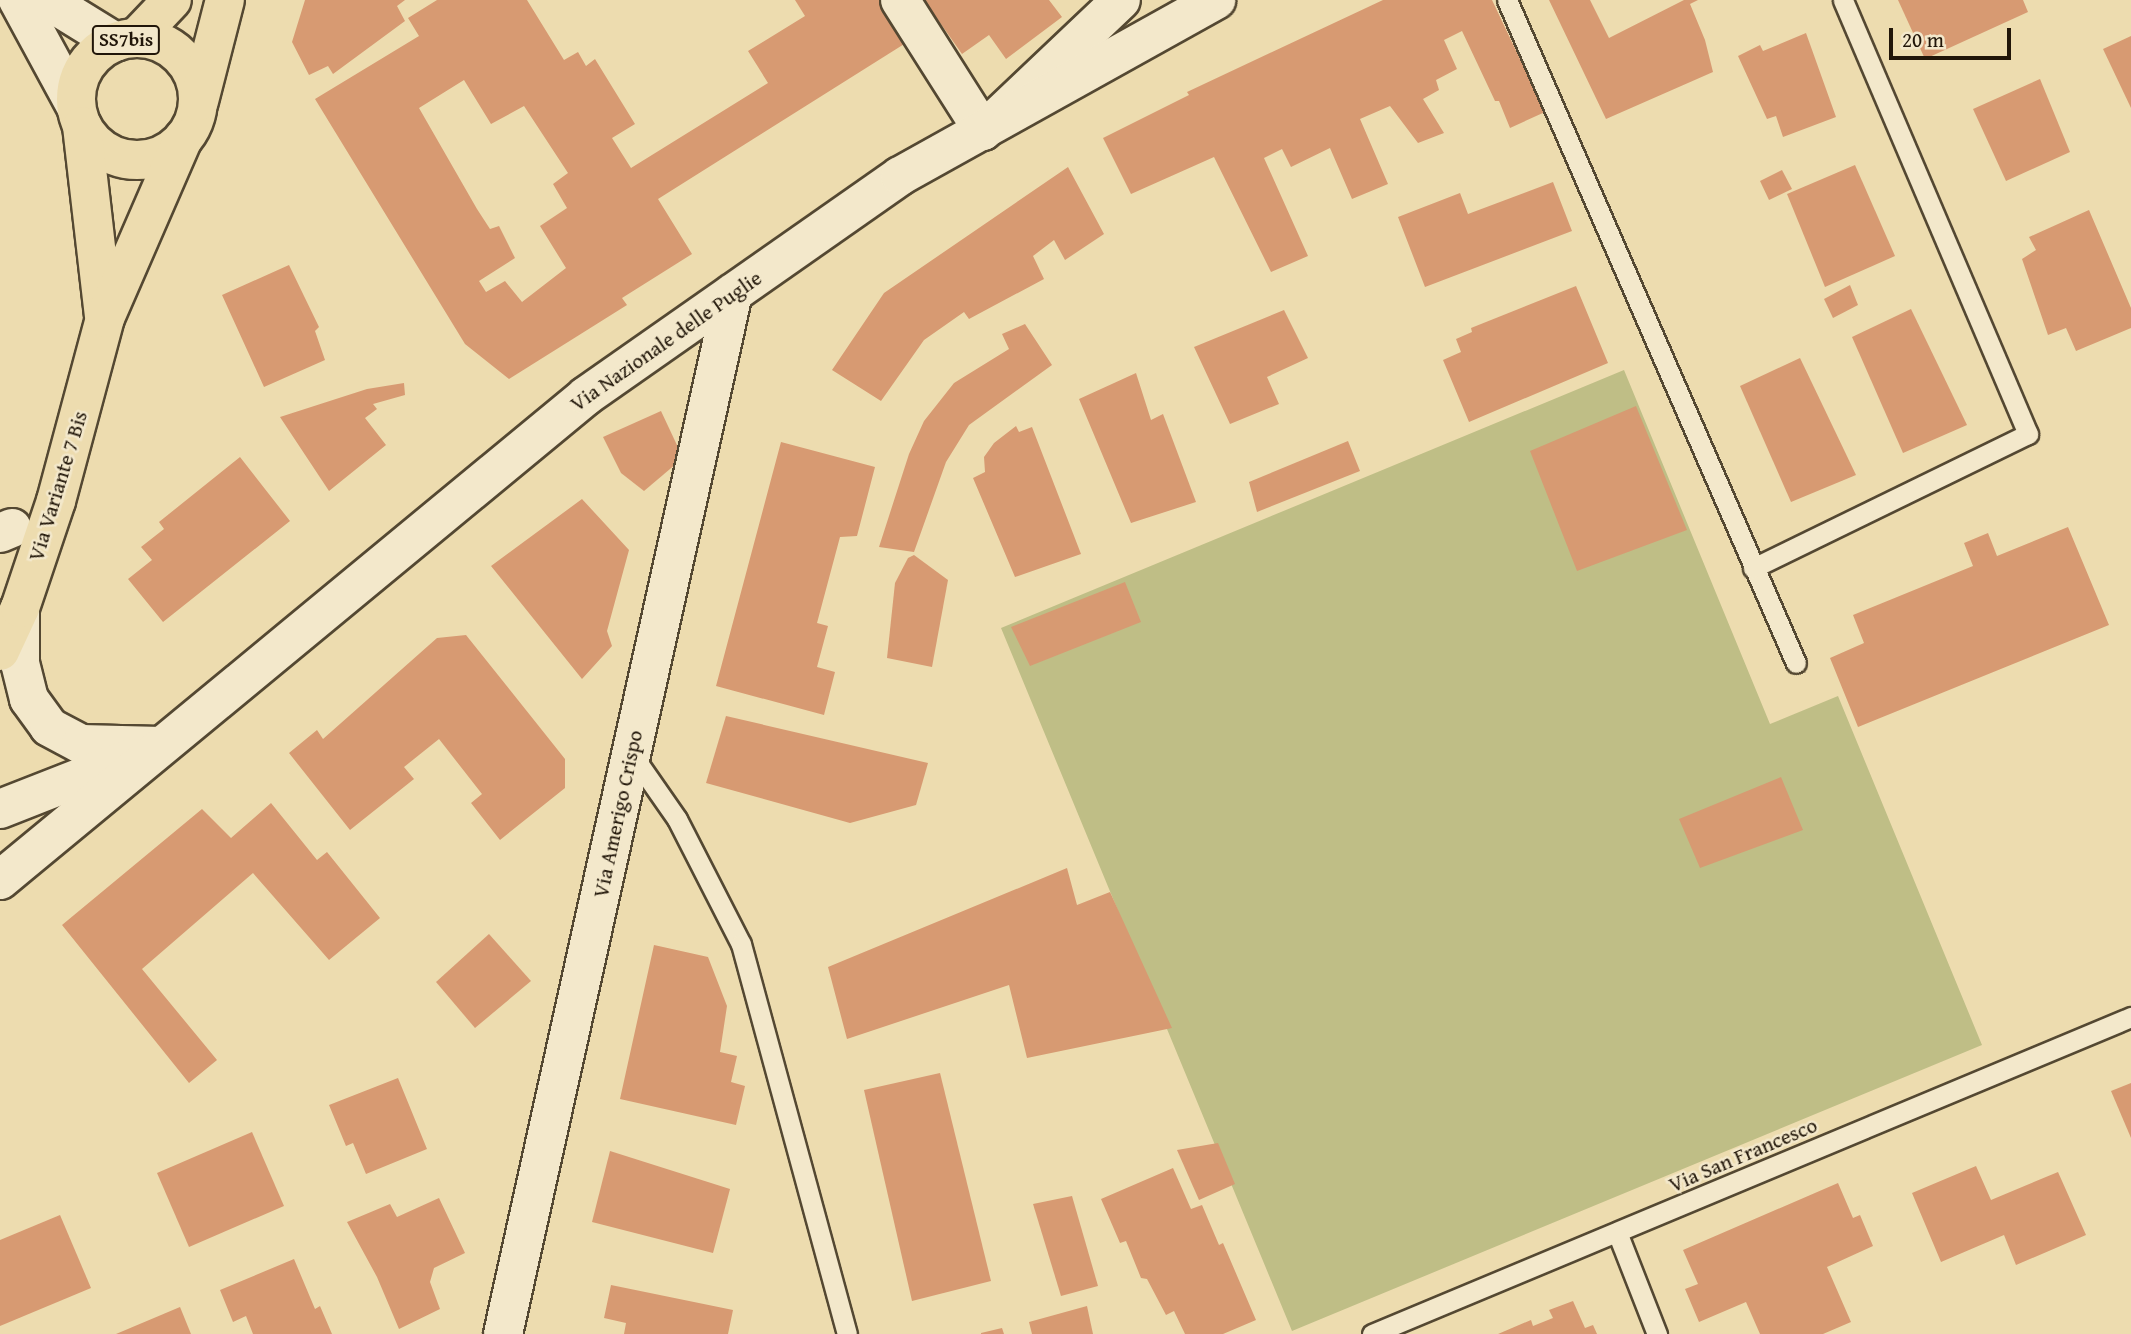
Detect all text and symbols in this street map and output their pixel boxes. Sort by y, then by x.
scale bar [1893,14,2016,58]
road number: SS7bis [91,24,161,56]
text: 20 m [1902,24,1944,55]
street label: Via Nazionale delle Puglie [565,265,767,417]
street label: Via Variante 7 Bis [23,408,93,564]
street label: Via Amerigo Crispo [588,728,648,900]
street label: Via San Francesco [1665,1112,1821,1198]

